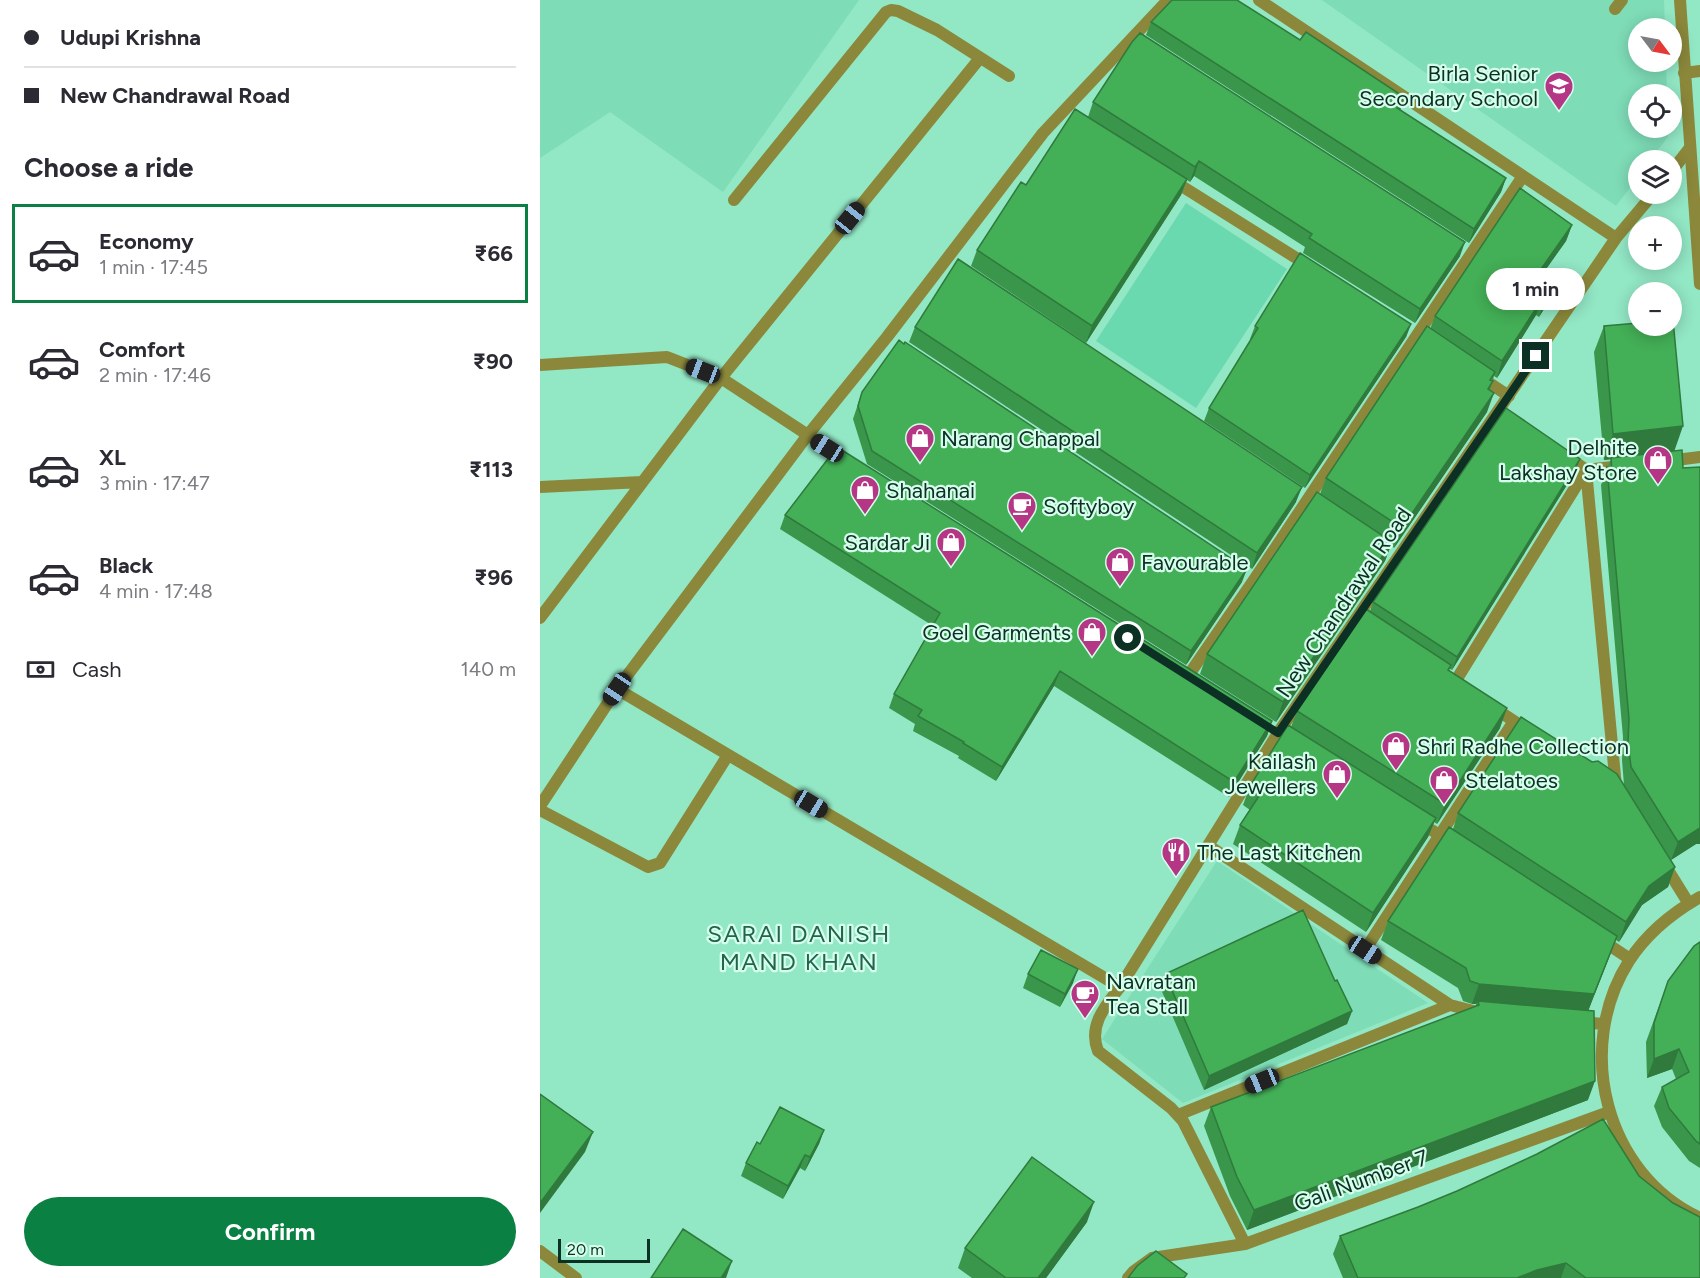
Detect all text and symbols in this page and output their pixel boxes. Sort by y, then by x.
north arrow [1628,18,1682,72]
map controls [1628,18,1682,336]
text: Udupi Krishna [60,24,201,51]
place label: Birla Senior Secondary School [1359,60,1539,112]
school or university icon: Birla Senior Secondary School [1543,70,1575,112]
text: New Chandrawal Road [60,82,290,109]
button: locate [1628,84,1682,138]
button: layers [1628,150,1682,204]
text: Choose a ride [24,151,193,184]
car [832,198,868,238]
button: + [1628,216,1682,270]
icon: car [27,227,81,281]
text: Economy [99,228,194,255]
text: ₹66 [474,240,513,267]
text: 1 min · 17:45 [99,255,208,279]
callout: 1 min [1486,269,1586,311]
text: 1 min [1512,277,1559,301]
button: − [1628,282,1682,336]
icon: car [27,335,81,389]
text: Comfort [99,336,185,363]
route end [1522,342,1549,369]
text: ₹90 [473,348,513,375]
car [683,356,723,386]
text: 2 min · 17:46 [99,363,211,387]
shop icon: Narang Chappal [904,422,936,464]
place label: Narang Chappal [941,425,1100,452]
car [807,431,847,465]
place label: Delhite Lakshay Store [1499,434,1637,486]
icon: car [27,443,81,497]
text: XL [99,444,126,471]
shop icon: Delhite Lakshay Store [1642,444,1674,486]
text: ₹113 [469,456,513,483]
text: 3 min · 17:47 [99,471,210,495]
shop icon: Shahanai [849,474,881,516]
place label: Shahanai [886,477,975,504]
cafe icon: Softyboy [1006,490,1038,532]
place label: Softyboy [1043,493,1135,520]
street label: New Chandrawal Road [1270,502,1417,703]
shop icon: Sardar Ji [935,526,967,568]
place label: Sardar Ji [844,529,930,556]
shop icon: Favourable [1104,546,1136,588]
place label: Favourable [1141,549,1249,576]
icon: car [27,551,81,605]
text: Black [99,552,153,579]
text: ₹96 [474,564,513,591]
text: 4 min · 17:48 [99,579,213,603]
shop icon: Goel Garments [1076,616,1108,658]
place label: Goel Garments [922,619,1071,646]
route start [1114,624,1141,651]
icon: cash [24,653,57,686]
text: Cash [72,656,122,683]
text: 140 m [461,657,516,681]
car [599,669,635,709]
shop icon: Shri Radhe Collection [1380,730,1412,772]
place label: Shri Radhe Collection [1417,733,1629,760]
place label: Kailash Jewellers [1225,748,1316,800]
shop icon: Kailash Jewellers [1321,758,1353,800]
shop icon: Stelatoes [1428,764,1460,806]
place label: Stelatoes [1465,767,1558,794]
car [791,787,831,821]
restaurant icon: The Last Kitchen [1160,836,1192,878]
place label: The Last Kitchen [1197,839,1361,866]
district label: SARAI DANISH MAND KHAN [707,919,891,976]
car [1345,933,1385,967]
place label: Navratan Tea Stall [1106,968,1196,1020]
cafe icon: Navratan Tea Stall [1069,978,1101,1020]
car [1242,1066,1282,1096]
street label: Gali Number 7 [1290,1144,1432,1217]
button: Confirm [24,1197,516,1266]
scale bar [558,1236,650,1264]
text: 20 m [567,1240,604,1259]

